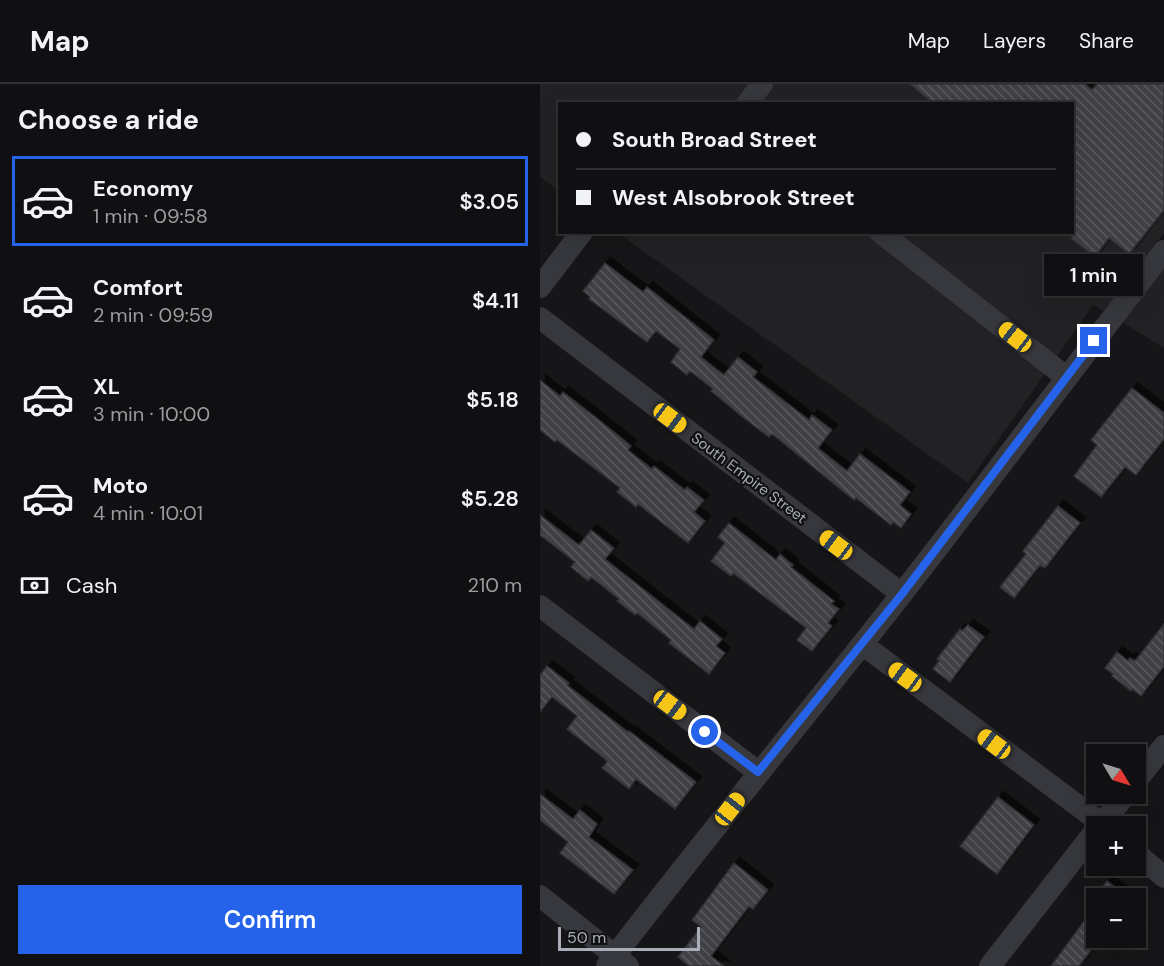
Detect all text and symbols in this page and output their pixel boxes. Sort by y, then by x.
text: Map [30,23,90,60]
text: Map [908,27,950,55]
text: Layers [983,27,1046,55]
text: Share [1079,27,1134,55]
text: Choose a ride [18,102,199,137]
text: South Broad Street [612,125,817,154]
icon: car [21,174,75,228]
text: Economy [93,174,193,203]
text: West Alsobrook Street [612,183,855,212]
text: $3.05 [459,187,519,216]
text: 1 min · 09:58 [93,203,208,229]
callout: 1 min [1044,254,1144,296]
text: 1 min [1070,262,1117,288]
icon: car [21,273,75,327]
text: Comfort [93,273,183,302]
text: $4.11 [472,286,519,315]
text: 2 min · 09:59 [93,302,213,328]
car [995,319,1035,355]
route end [1080,327,1107,354]
icon: car [21,372,75,426]
text: XL [93,372,120,401]
text: $5.18 [466,385,519,414]
car [650,400,690,436]
text: 3 min · 10:00 [93,401,210,427]
street label: South Empire Street [687,428,811,528]
icon: car [21,471,75,525]
text: Moto [93,471,148,500]
text: $5.28 [461,484,519,513]
text: 4 min · 10:01 [93,500,203,526]
car [816,527,856,563]
icon: cash [18,569,51,602]
text: Cash [66,571,117,600]
text: 210 m [467,572,522,598]
car [885,659,925,695]
car [650,687,690,723]
route start [691,718,718,745]
car [974,726,1014,762]
north arrow [1086,744,1146,804]
map controls [1086,744,1146,948]
car [712,789,748,829]
button: + [1086,816,1146,876]
button: Confirm [18,885,522,954]
button: − [1086,888,1146,948]
scale bar [558,924,700,952]
text: 50 m [567,927,606,948]

